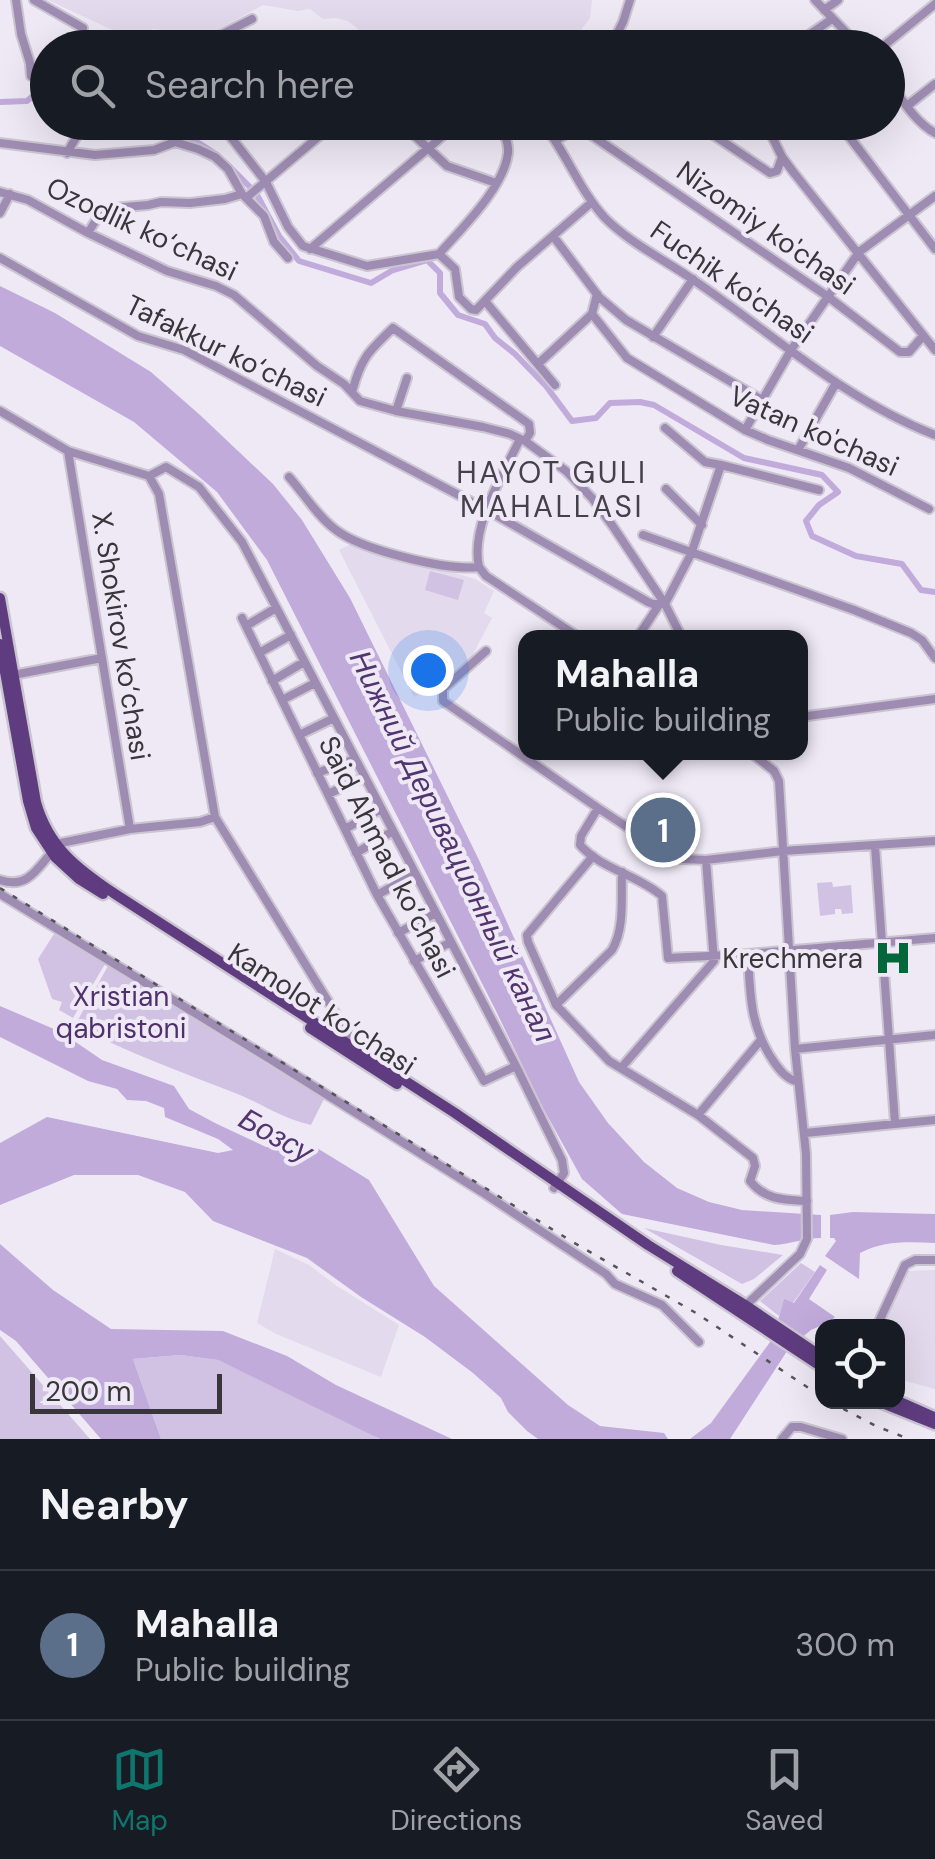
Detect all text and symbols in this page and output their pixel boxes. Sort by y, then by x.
search box [30,30,905,140]
icon: search [65,58,120,113]
text: Search here [145,60,355,110]
street label: Nizomiy ko'chasi [669,153,863,303]
street label: Ozodlik ko‘chasi [40,169,244,289]
street label: Fuchik ko'chasi [643,212,821,352]
street label: Tafakkur ko‘chasi [120,286,332,416]
street label: Vatan ko'chasi [724,377,904,485]
district label: HAYOT GULI MAHALLASI [456,453,648,526]
street label: X. Shokirov ko‘chasi [83,509,159,763]
popup [518,630,808,760]
water label: Нижний Деривационный канал [341,644,565,1049]
your location [403,645,454,696]
text: Mahalla [555,649,699,699]
text: Public building [555,699,771,741]
street label: Said Ahmad ko‘chasi [310,730,464,984]
pin: 1 [630,792,696,868]
street label: Kamolot ko‘chasi [221,934,423,1084]
hospital icon: Krechmera [872,937,914,979]
place label: Krechmera [722,940,863,977]
park label: Xristian qabristoni [56,978,186,1047]
water label: Бозсу [232,1099,322,1172]
map controls [815,1319,905,1409]
button: locate [815,1319,905,1409]
scale bar [30,1369,222,1414]
text: 200 m [45,1373,132,1410]
text: Nearby [40,1477,189,1532]
text: Mahalla [135,1599,279,1649]
text: 1 [67,1624,78,1666]
text: 300 m [795,1624,895,1666]
text: Public building [135,1649,351,1691]
tab: Map [111,1742,168,1839]
tab: Directions [391,1742,522,1839]
tab: Saved [745,1742,824,1839]

